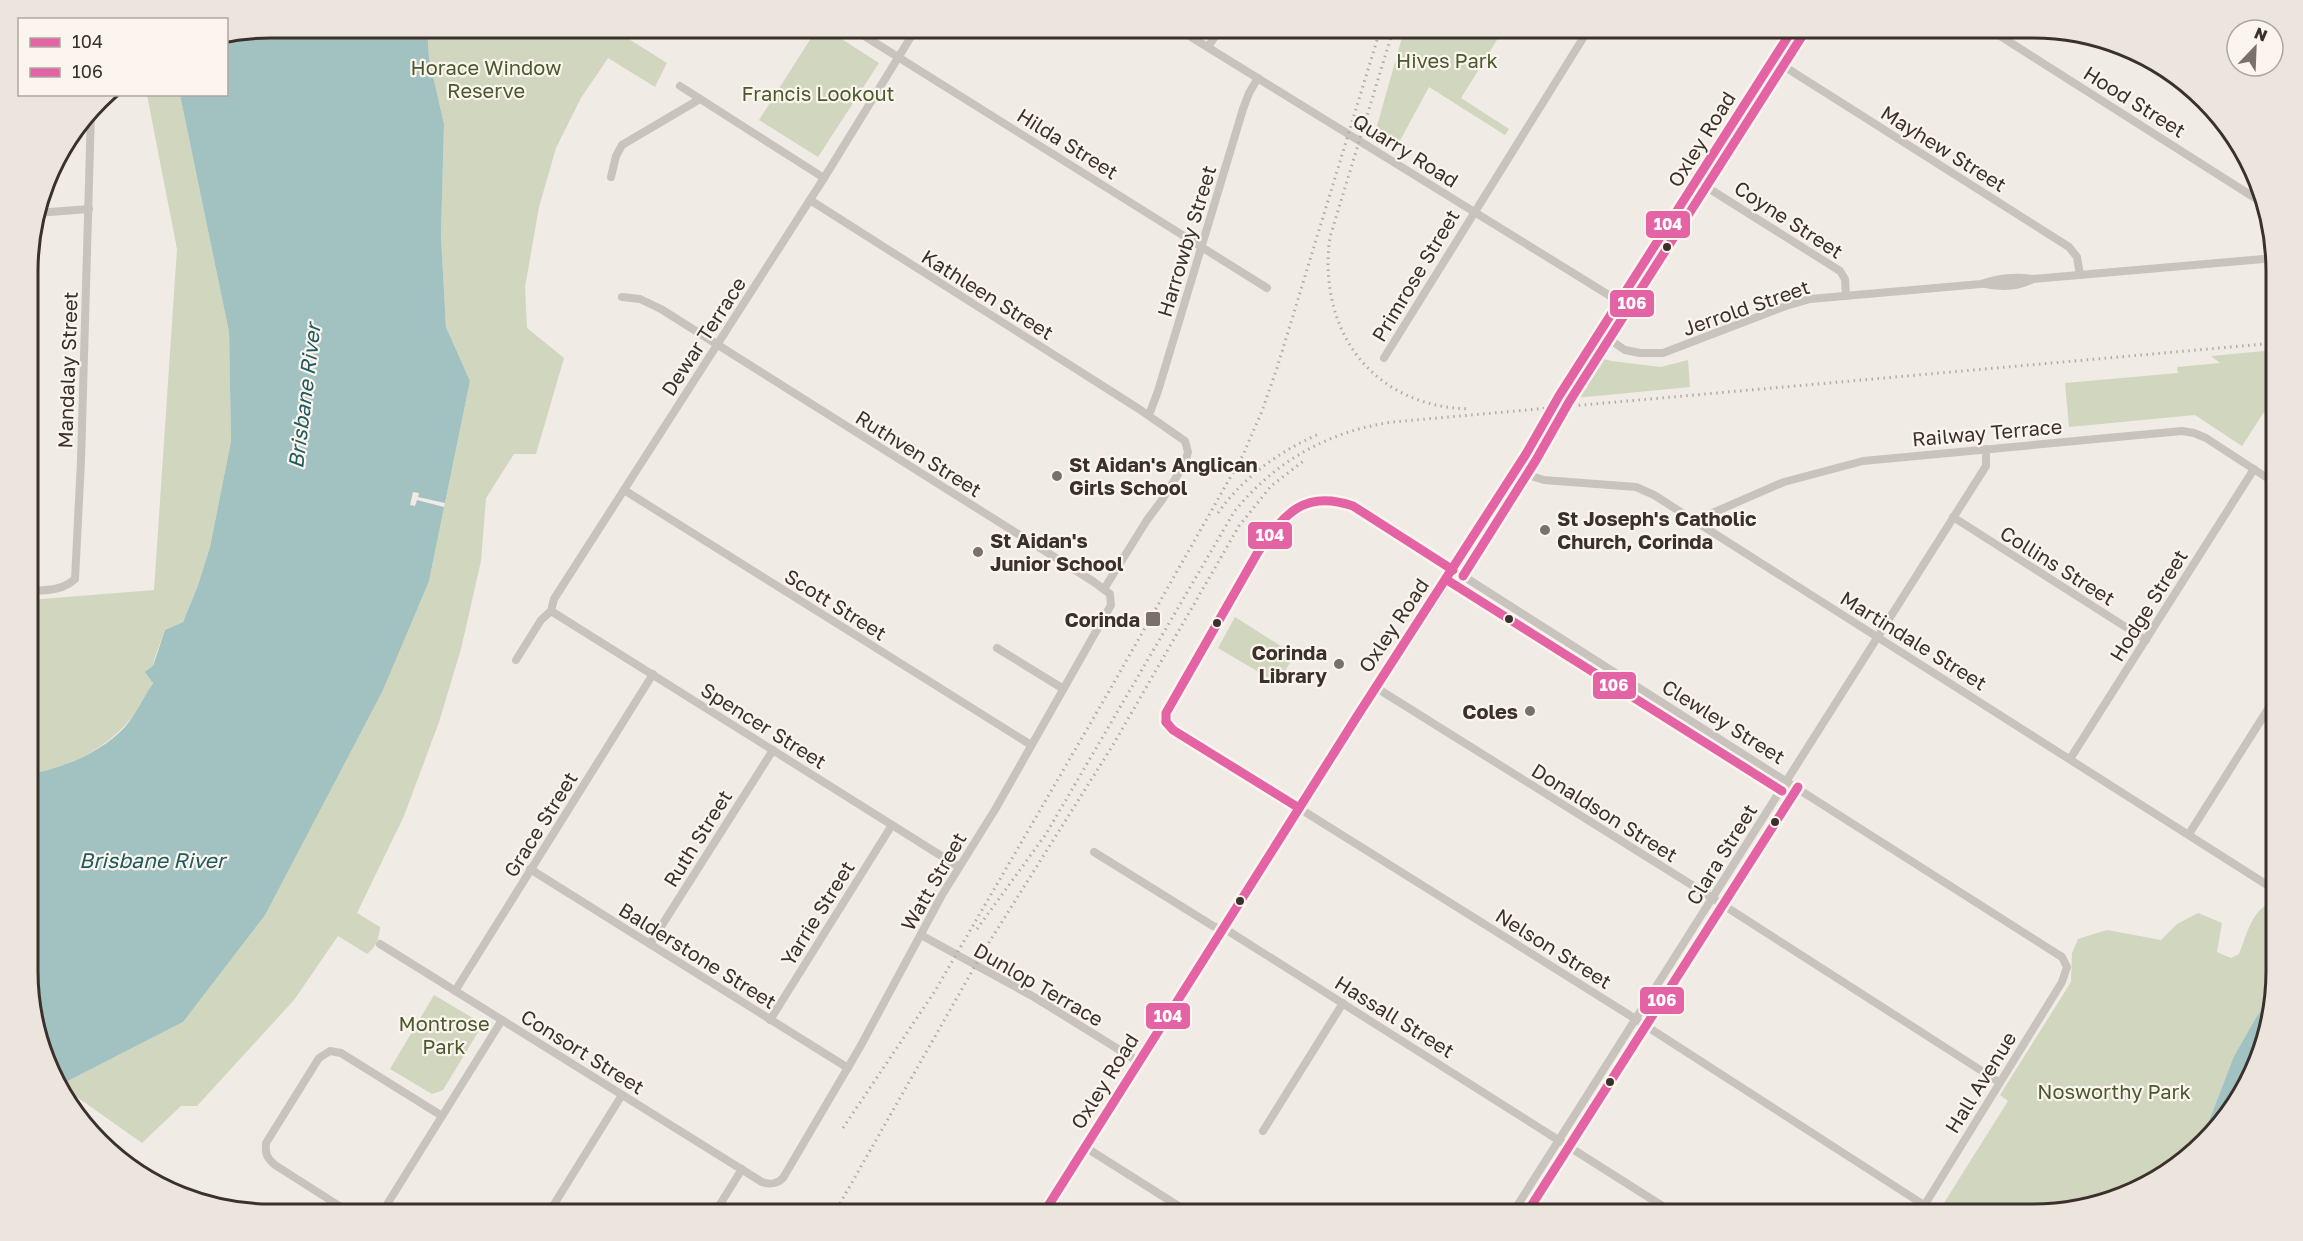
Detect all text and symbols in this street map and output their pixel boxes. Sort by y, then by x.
legend [18,18,228,96]
north arrow [2225,18,2285,78]
text: N [2251,23,2270,46]
text: 104 [72,30,103,52]
park label: Hives Park [1396,48,1498,72]
park label: Horace Window Reserve [411,55,561,102]
text: 106 [72,60,103,82]
street label: Hood Street [2080,60,2190,142]
park label: Francis Lookout [741,81,895,105]
street label: Oxley Road [1662,87,1740,191]
street label: Mayhew Street [1877,100,2011,196]
street label: Hilda Street [1013,102,1123,184]
street label: Quarry Road [1349,108,1463,192]
street label: Harrowby Street [1152,162,1220,320]
street label: Coyne Street [1730,175,1848,263]
street label: Primrose Street [1366,205,1464,345]
line badge: 104 [1645,210,1691,239]
text: 104 [1654,214,1682,234]
unlabelled marker [1661,241,1673,253]
street label: Kathleen Street [918,244,1058,344]
street label: Dewar Terrace [656,272,750,400]
street label: Jerrold Street [1679,274,1813,340]
line badge: 106 [1609,289,1655,318]
street label: Mandalay Street [52,291,82,449]
text: 106 [1618,293,1646,313]
water label: Brisbane River [282,319,326,470]
street label: Ruthven Street [852,405,986,501]
street label: Railway Terrace [1911,413,2063,451]
place label: St Aidan's Anglican Girls School [1069,452,1258,499]
marker: St Aidan's Anglican Girls School [1050,469,1064,483]
place label: St Joseph's Catholic Church, Corinda [1557,506,1756,553]
street label: Collins Street [1996,520,2120,610]
line badge: 104 [1247,521,1293,550]
marker: St Joseph's Catholic Church, Corinda [1538,523,1552,537]
text: 104 [1256,525,1284,545]
place label: St Aidan's Junior School [990,528,1124,575]
marker: St Aidan's Junior School [971,545,985,559]
street label: Hodge Street [2104,545,2192,665]
street label: Scott Street [781,563,891,645]
street label: Oxley Road [1353,573,1433,677]
street label: Martindale Street [1836,585,1992,695]
place label: Corinda [1065,607,1140,631]
marker: Corinda [1144,610,1162,628]
unlabelled marker [1503,613,1515,625]
unlabelled marker [1211,617,1223,629]
place label: Corinda Library [1252,640,1327,687]
marker: Corinda Library [1332,657,1346,671]
line badge: 106 [1592,671,1637,700]
street label: Clewley Street [1658,674,1790,768]
text: 106 [1600,675,1628,695]
street label: Spencer Street [697,677,831,773]
place label: Coles [1462,699,1518,723]
marker: Coles [1523,704,1537,718]
street label: Donaldson Street [1528,758,1682,866]
street label: Grace Street [498,767,582,881]
street label: Ruth Street [658,785,736,891]
street label: Clara Street [1681,799,1761,909]
unlabelled marker [1769,816,1781,828]
street label: Watt Street [895,828,971,934]
water label: Brisbane River [79,847,228,873]
street label: Yarrie Street [775,856,859,970]
unlabelled marker [1234,895,1246,907]
street label: Balderstone Street [615,897,781,1013]
street label: Nelson Street [1492,903,1616,993]
street label: Dunlop Terrace [970,937,1108,1031]
street label: Hassall Street [1331,970,1459,1062]
line badge: 106 [1639,986,1685,1015]
text: 106 [1648,990,1676,1010]
line badge: 104 [1145,1002,1191,1030]
street label: Consort Street [517,1003,649,1099]
text: 104 [1154,1006,1182,1026]
park label: Montrose Park [398,1011,490,1058]
street label: Hall Avenue [1939,1027,2021,1137]
street label: Oxley Road [1065,1029,1143,1133]
unlabelled marker [1604,1076,1616,1088]
park label: Nosworthy Park [2037,1079,2191,1103]

